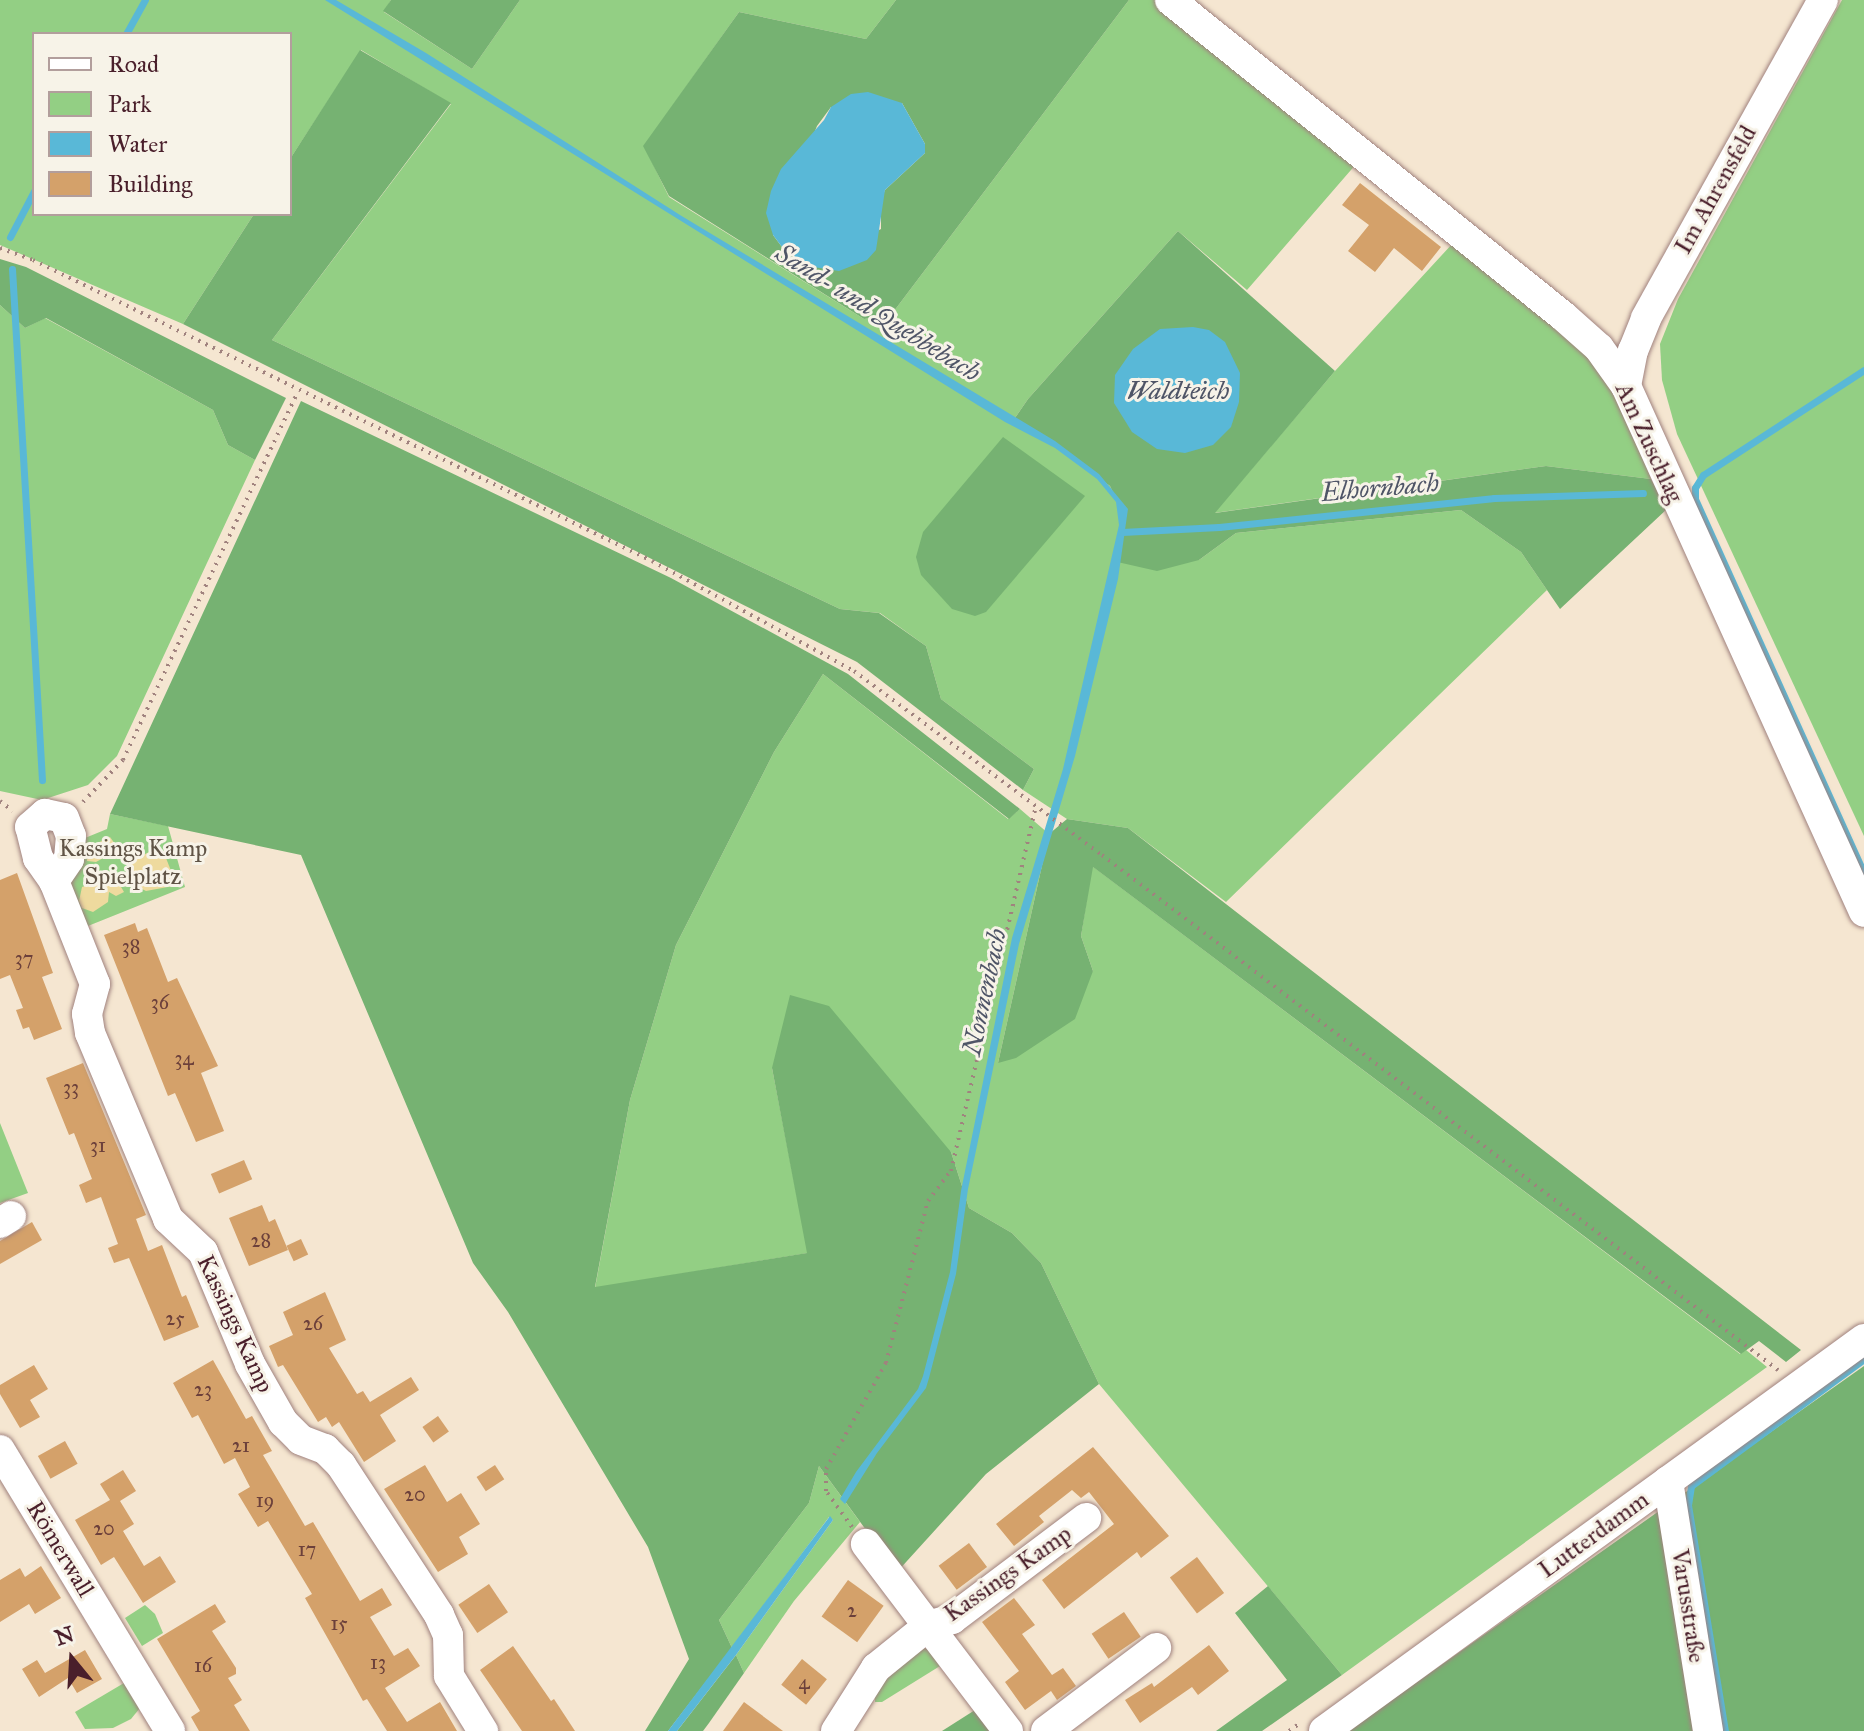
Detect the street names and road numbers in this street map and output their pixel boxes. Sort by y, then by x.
street label: Im Ahrensfeld [1669,121,1763,259]
street label: Am Zuschlag [1609,378,1689,508]
street label: Kassings Kamp [191,1251,279,1397]
street label: Lutterdamm [1533,1485,1655,1585]
street label: Römerwall [20,1496,100,1602]
street label: Kassings Kamp [939,1520,1077,1628]
street label: Varusstraße [1665,1547,1711,1665]

